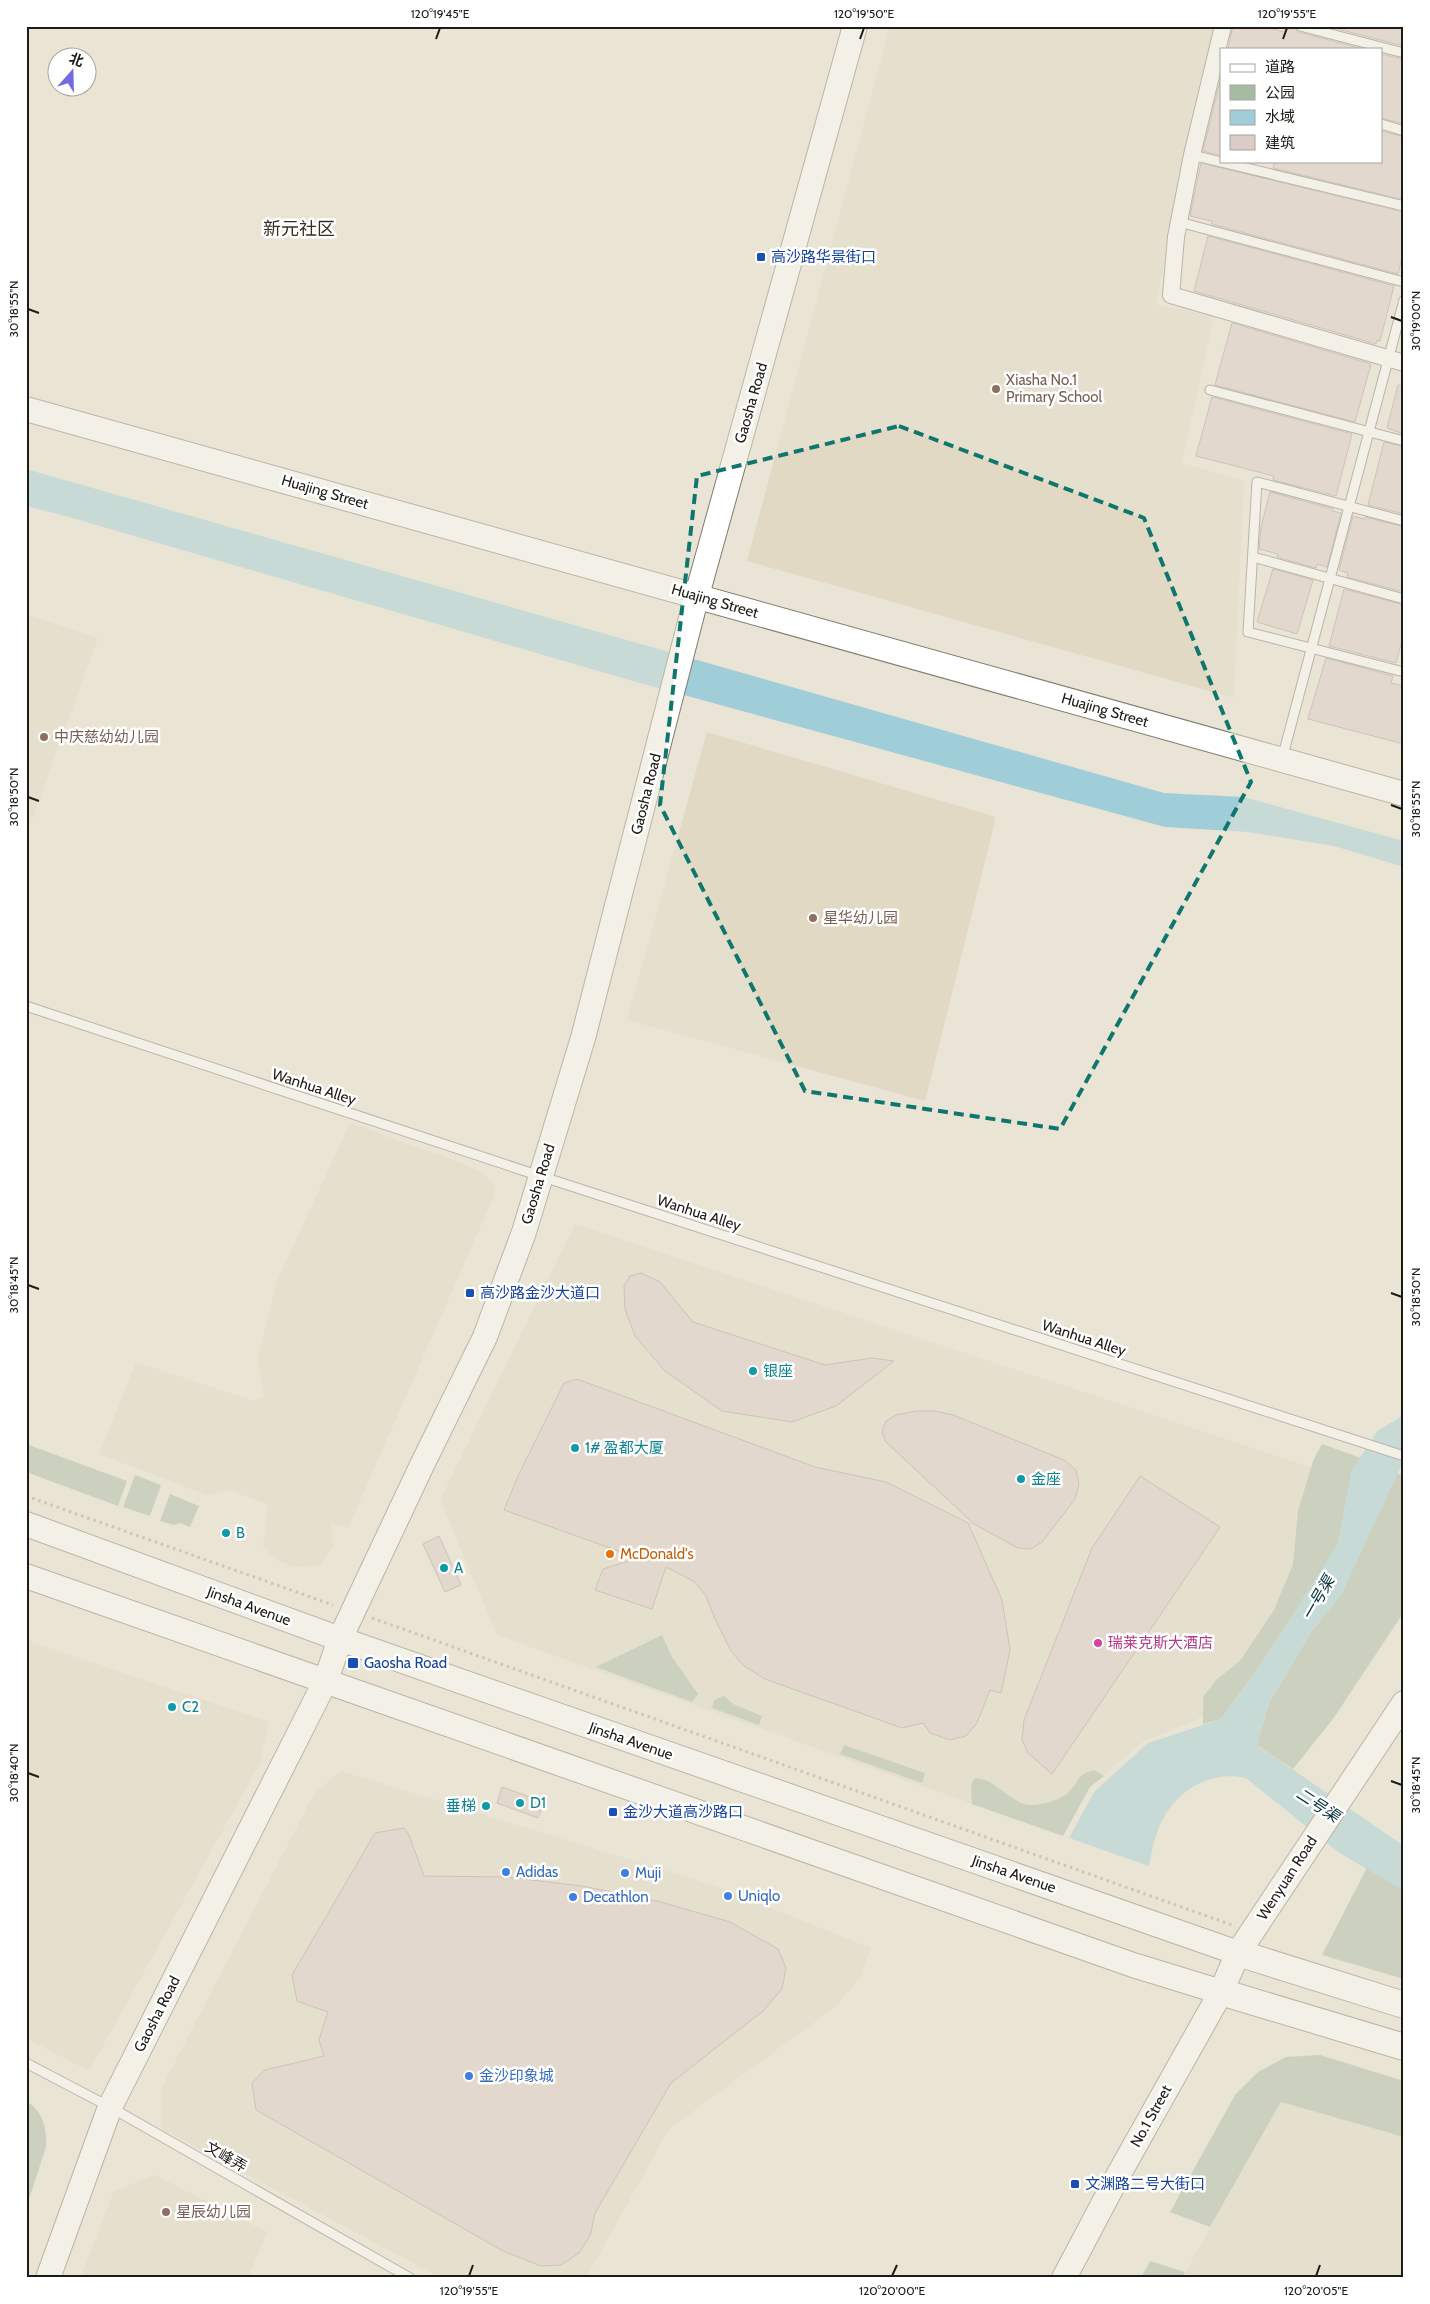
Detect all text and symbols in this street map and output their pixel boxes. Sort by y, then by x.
text: 120°19'45"E [411,6,470,21]
text: 120°19'50"E [834,6,894,21]
text: 120°19'55"E [1258,6,1317,21]
north arrow [48,48,98,98]
legend [1220,48,1382,162]
text: 北 [67,49,86,71]
text: 道路 [1265,58,1295,76]
text: 公园 [1265,84,1295,102]
text: 水域 [1265,108,1295,126]
text: 建筑 [1265,134,1295,152]
district label: 新元社区 [263,218,335,240]
place label: 高沙路华景街口 [771,248,876,266]
marker: 高沙路华景街口 [755,251,767,263]
text: 30°18'55"N [6,281,21,337]
text: 30°19'00"N [1408,291,1423,351]
street label: Gaosha Road [731,361,771,445]
place label: Xiasha No.1 Primary School [1006,371,1103,406]
marker: Xiasha No.1 Primary School [990,383,1002,395]
street label: Huajing Street [279,471,371,513]
street label: Huajing Street [669,580,761,622]
street label: Huajing Street [1059,689,1151,731]
place label: 中庆慈幼幼儿园 [54,728,159,746]
marker: 中庆慈幼幼儿园 [38,731,50,743]
street label: Gaosha Road [627,752,665,836]
text: 30°18'50"N [6,768,21,826]
text: 30°18'55"N [1408,781,1423,837]
place label: 星华幼儿园 [823,909,898,927]
marker: 星华幼儿园 [807,912,819,924]
street label: Wanhua Alley [270,1065,359,1109]
street label: Gaosha Road [517,1142,559,1226]
street label: Wanhua Alley [655,1191,744,1235]
text: 30°18'45"N [6,1256,21,1314]
text: 30°18'50"N [1408,1268,1423,1326]
place label: 高沙路金沙大道口 [480,1284,600,1302]
marker: 高沙路金沙大道口 [464,1287,476,1299]
street label: Wanhua Alley [1040,1316,1129,1360]
place label: 银座 [763,1362,793,1380]
marker: 银座 [747,1365,759,1377]
place label: 1# 盈都大厦 [585,1439,664,1457]
marker: 1# 盈都大厦 [569,1442,581,1454]
place label: 金座 [1031,1470,1061,1488]
marker: 金座 [1015,1473,1027,1485]
place label: B [236,1524,245,1542]
marker: B [220,1527,232,1539]
place label: McDonald's [620,1545,694,1563]
marker: McDonald's [604,1548,616,1560]
place label: A [454,1559,464,1577]
marker: A [438,1562,450,1574]
water label: 一号渠 [1298,1571,1339,1624]
street label: Jinsha Avenue [204,1582,294,1630]
place label: 瑞莱克斯大酒店 [1108,1634,1213,1652]
marker: 瑞莱克斯大酒店 [1092,1637,1104,1649]
place label: Gaosha Road [364,1654,447,1672]
marker: Gaosha Road [346,1656,360,1670]
place label: C2 [182,1698,199,1716]
marker: C2 [166,1701,178,1713]
street label: Jinsha Avenue [586,1718,676,1764]
text: 30°18'40"N [6,1743,21,1803]
text: 30°18'45"N [1408,1756,1423,1814]
water label: 二号渠 [1293,1784,1345,1827]
place label: D1 [530,1794,546,1812]
place label: 垂梯 [446,1797,476,1815]
marker: D1 [514,1797,526,1809]
marker: 垂梯 [480,1800,492,1812]
place label: 金沙大道高沙路口 [623,1803,743,1821]
marker: 金沙大道高沙路口 [607,1806,619,1818]
street label: Wenyuan Road [1253,1833,1321,1923]
street label: Jinsha Avenue [969,1851,1059,1897]
place label: Adidas [516,1863,558,1881]
place label: Muji [635,1864,661,1882]
marker: Adidas [500,1866,512,1878]
marker: Muji [619,1867,631,1879]
place label: Uniqlo [738,1887,780,1905]
place label: Decathlon [583,1888,649,1906]
marker: Uniqlo [722,1890,734,1902]
marker: Decathlon [567,1891,579,1903]
street label: Gaosha Road [130,1973,184,2055]
place label: 金沙印象城 [479,2067,554,2085]
marker: 金沙印象城 [463,2070,475,2082]
street label: No.1 Street [1127,2082,1175,2150]
street label: 文峰弄 [202,2138,250,2176]
place label: 文渊路二号大街口 [1085,2175,1205,2193]
marker: 文渊路二号大街口 [1069,2178,1081,2190]
place label: 星辰幼儿园 [176,2203,251,2221]
marker: 星辰幼儿园 [160,2206,172,2218]
text: 120°19'55"E [440,2283,499,2298]
text: 120°20'00"E [859,2283,925,2298]
text: 120°20'05"E [1284,2283,1348,2298]

